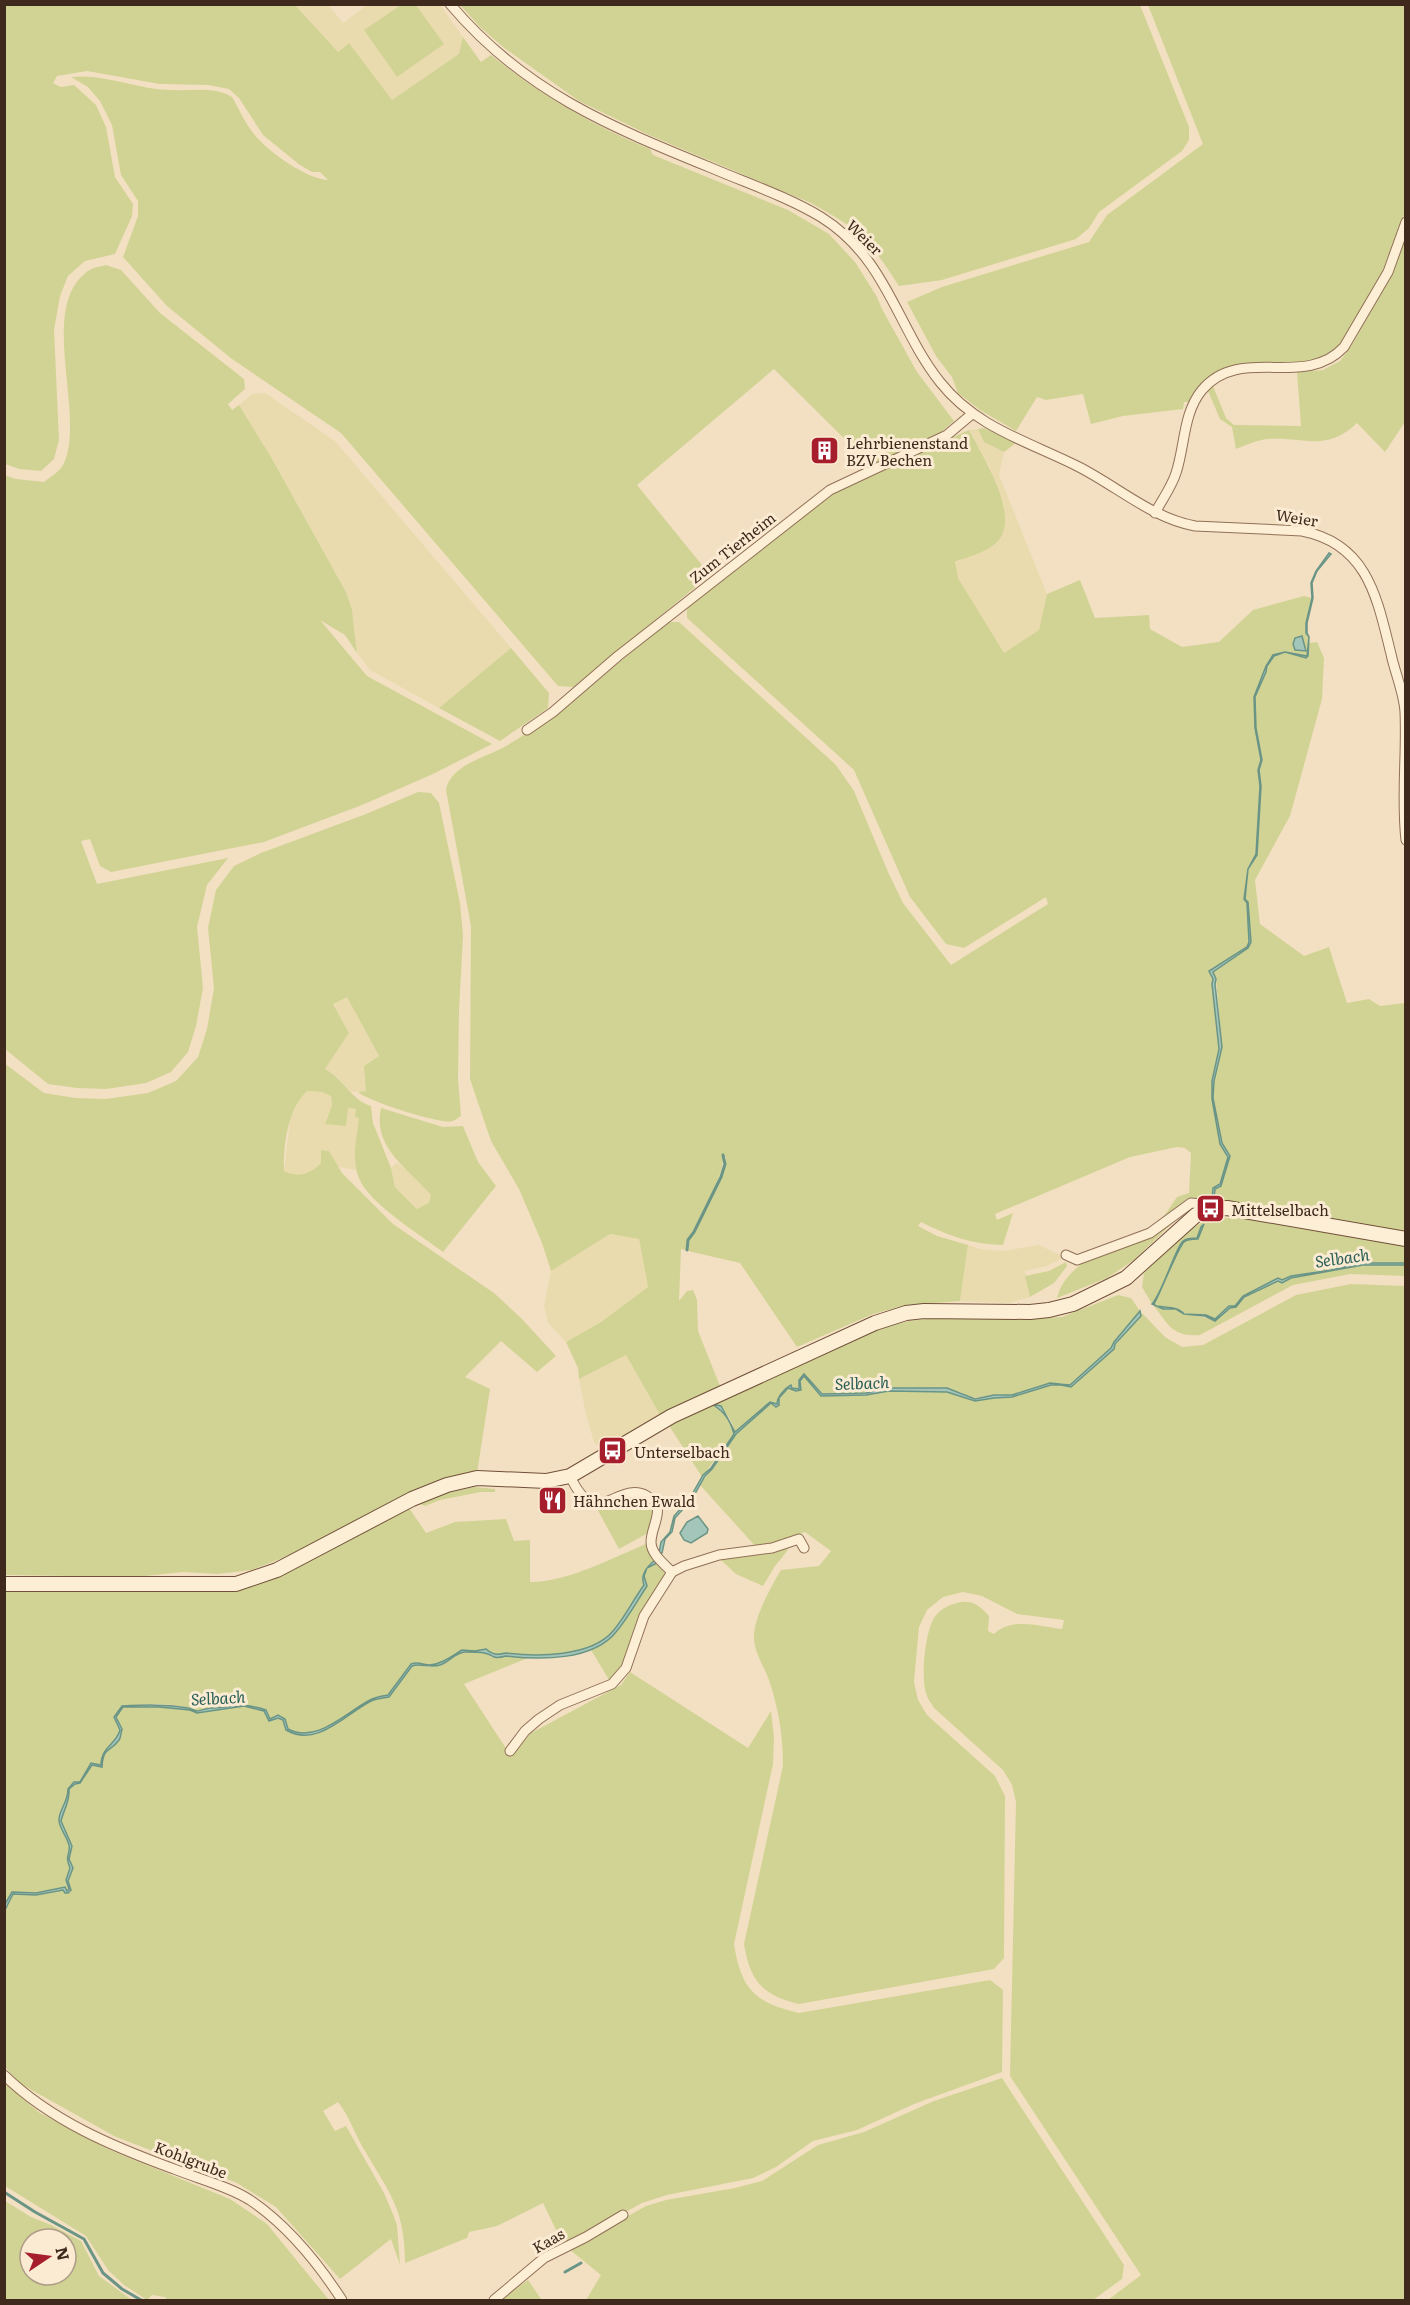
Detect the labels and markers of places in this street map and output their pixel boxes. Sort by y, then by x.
place label: Lehrbienenstand BZV Bechen [846,431,968,471]
building icon: Lehrbienenstand BZV Bechen [809,435,841,467]
bus stop icon: Mittelselbach [1194,1193,1226,1225]
place label: Mittelselbach [1231,1198,1329,1221]
bus stop icon: Unterselbach [597,1435,629,1467]
place label: Unterselbach [634,1440,730,1463]
restaurant icon: Hähnchen Ewald [536,1484,568,1516]
place label: Hähnchen Ewald [573,1489,695,1512]

